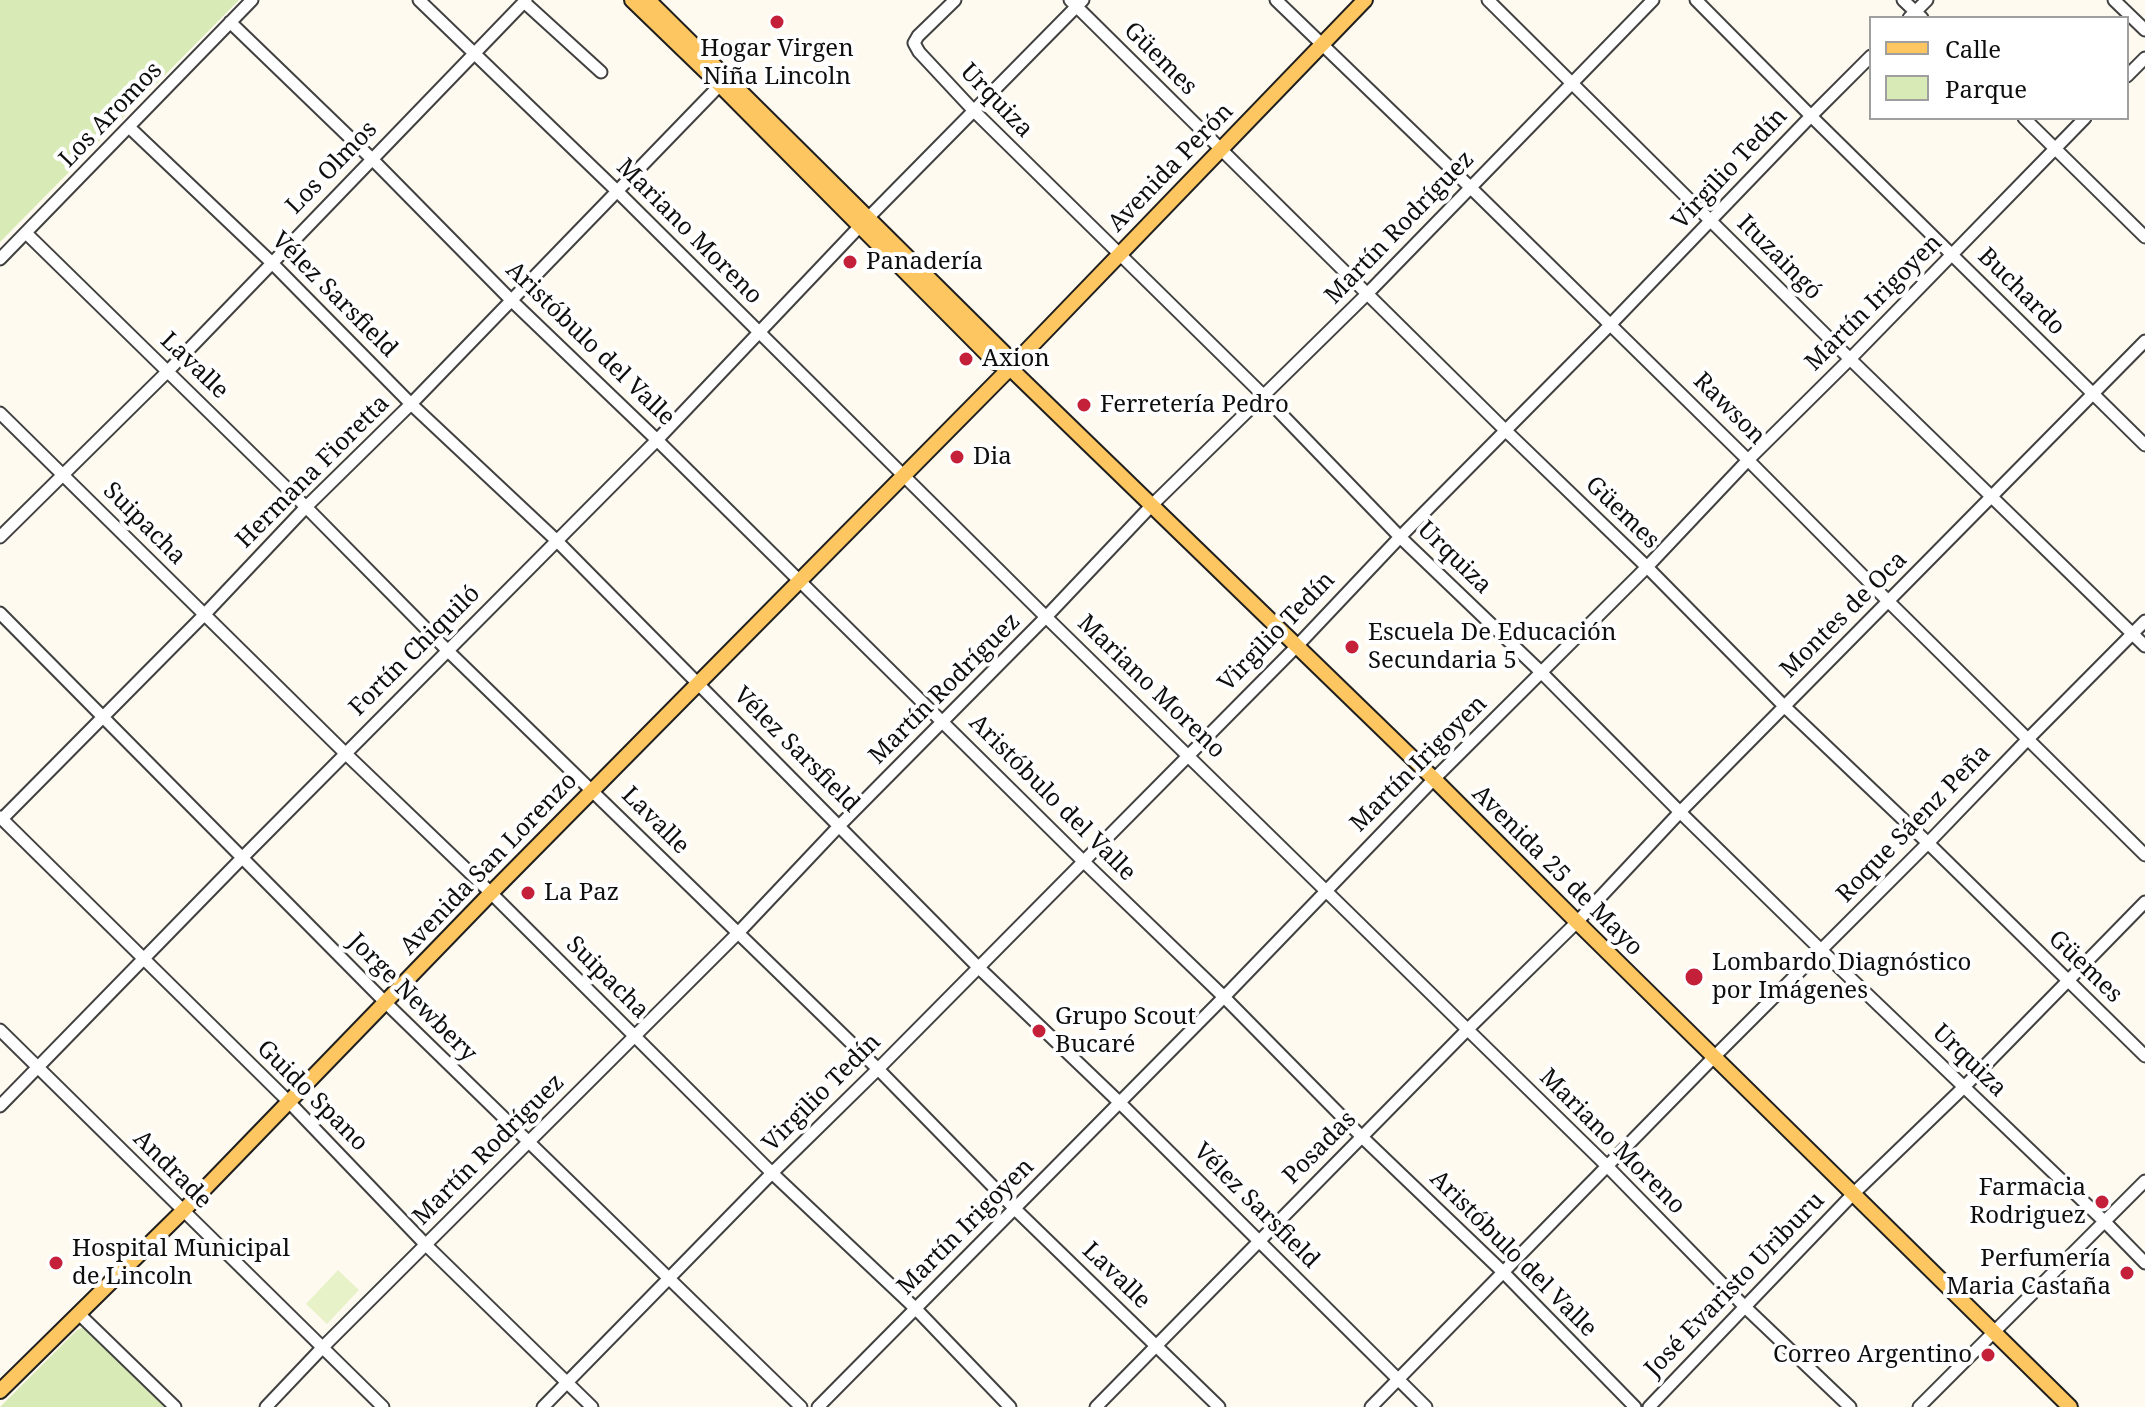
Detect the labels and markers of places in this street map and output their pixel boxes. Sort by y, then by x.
marker: Hogar Virgen Niña Lincoln [768,13,786,31]
place label: Hogar Virgen Niña Lincoln [700,35,854,91]
place label: Panadería [866,248,983,276]
marker: Panadería [841,253,859,271]
place label: Axion [982,345,1050,373]
marker: Axion [957,350,975,368]
place label: Ferretería Pedro [1100,391,1289,419]
marker: Ferretería Pedro [1075,396,1093,414]
place label: Dia [973,443,1012,471]
marker: Dia [948,448,966,466]
place label: Escuela De Educación Secundaria 5 [1368,619,1616,675]
marker: Escuela De Educación Secundaria 5 [1343,638,1361,656]
place label: La Paz [544,879,619,907]
marker: La Paz [519,884,537,902]
place label: Lombardo Diagnóstico por Imágenes [1712,949,1971,1005]
marker: Lombardo Diagnóstico por Imágenes [1683,966,1705,988]
place label: Grupo Scout Bucaré [1055,1003,1196,1059]
marker: Grupo Scout Bucaré [1030,1022,1048,1040]
place label: Farmacia Rodriguez [1969,1174,2086,1230]
marker: Farmacia Rodriguez [2093,1193,2111,1211]
place label: Hospital Municipal de Lincoln [72,1235,290,1291]
place label: Perfumería Maria Castaña [1946,1245,2111,1301]
marker: Hospital Municipal de Lincoln [47,1254,65,1272]
marker: Perfumería Maria Castaña [2118,1264,2136,1282]
place label: Correo Argentino [1773,1341,1972,1369]
marker: Correo Argentino [1979,1346,1997,1364]

